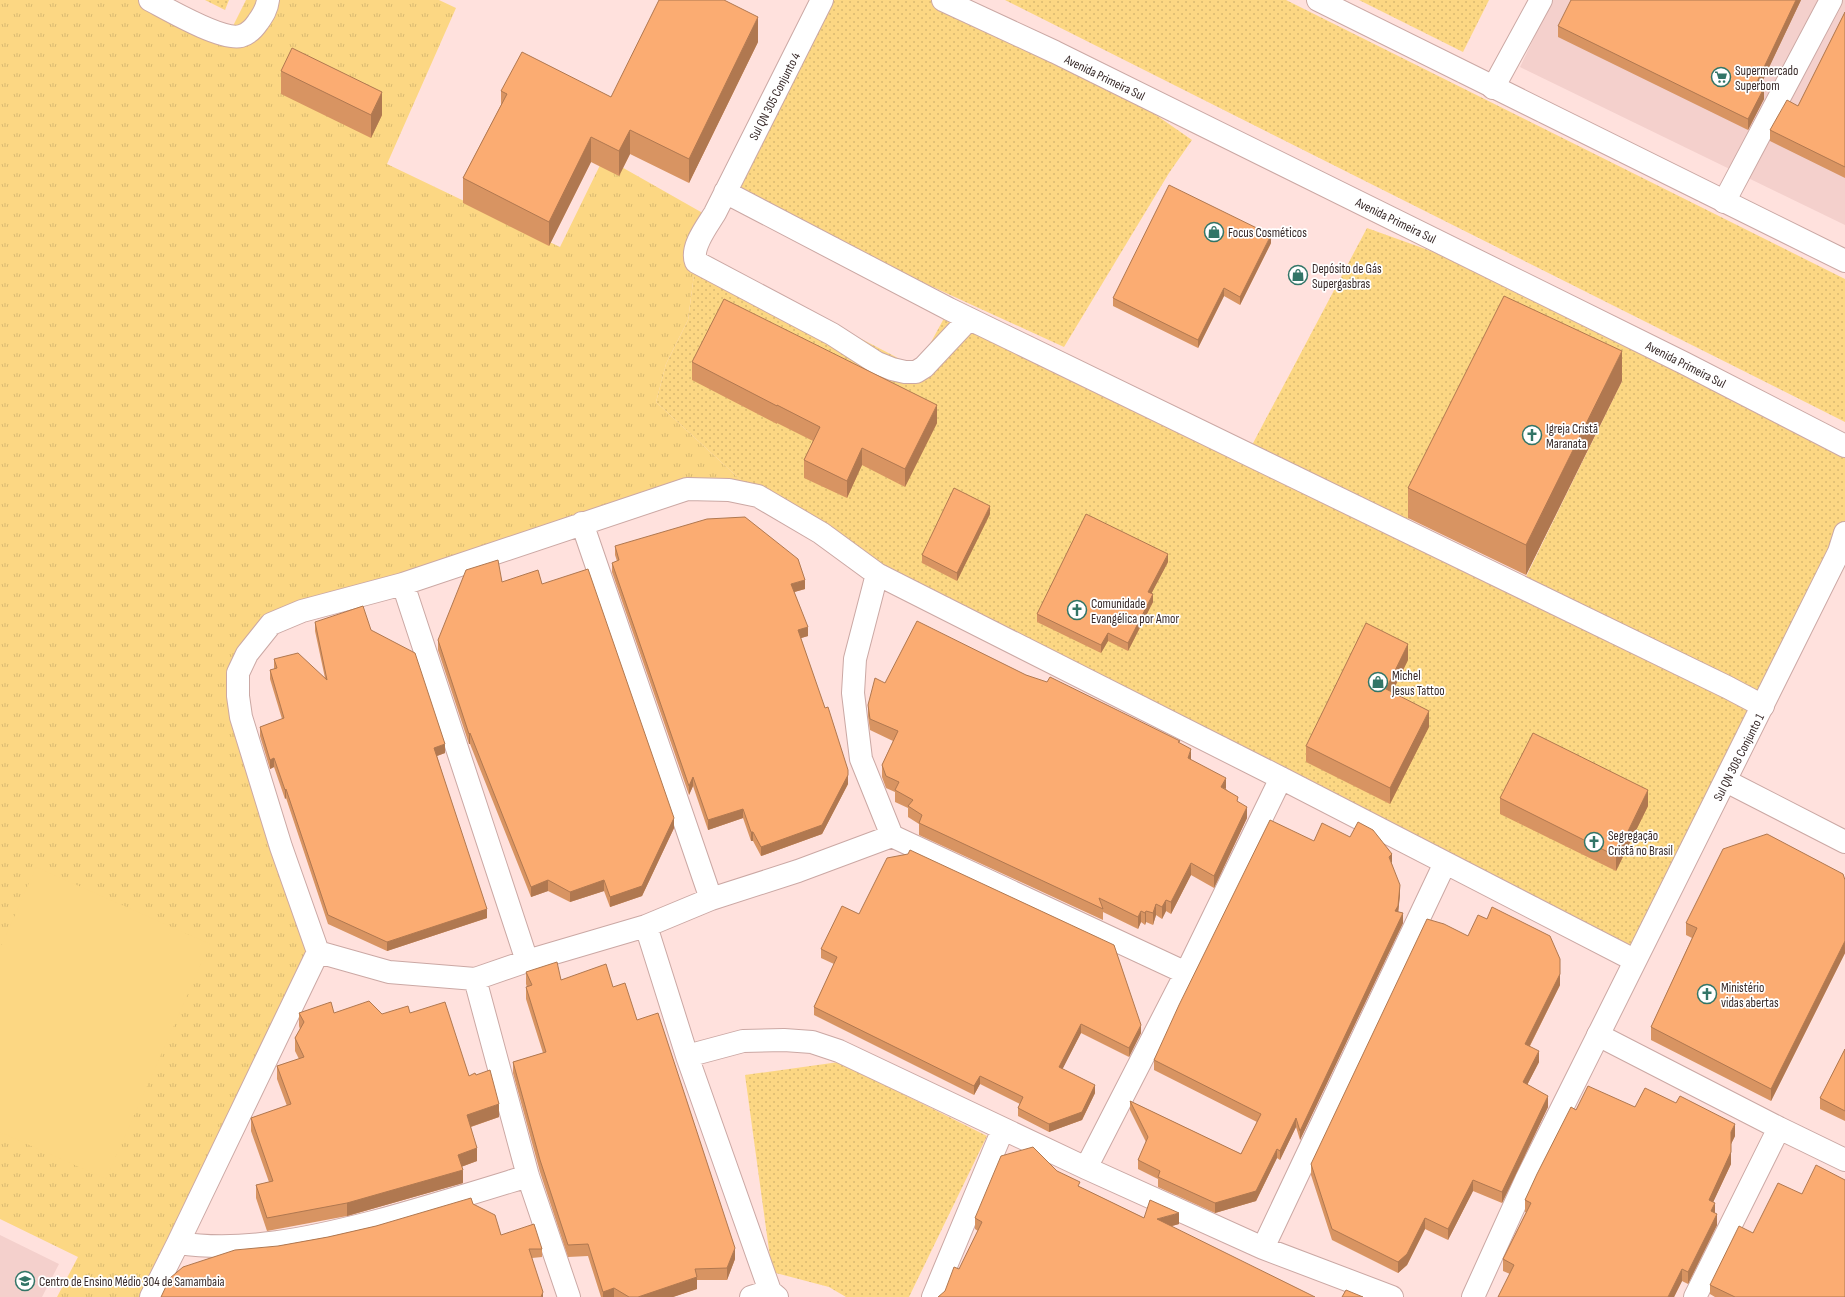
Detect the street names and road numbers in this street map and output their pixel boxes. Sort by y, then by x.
street label: Sul QN 305 Conjunto 4 [746,49,804,143]
street label: Avenida Primeira Sul [1061,51,1147,104]
street label: Avenida Primeira Sul [1352,194,1438,247]
street label: Avenida Primeira Sul [1642,337,1728,392]
street label: Sul QN 308 Conjunto 1 [1710,711,1768,804]

